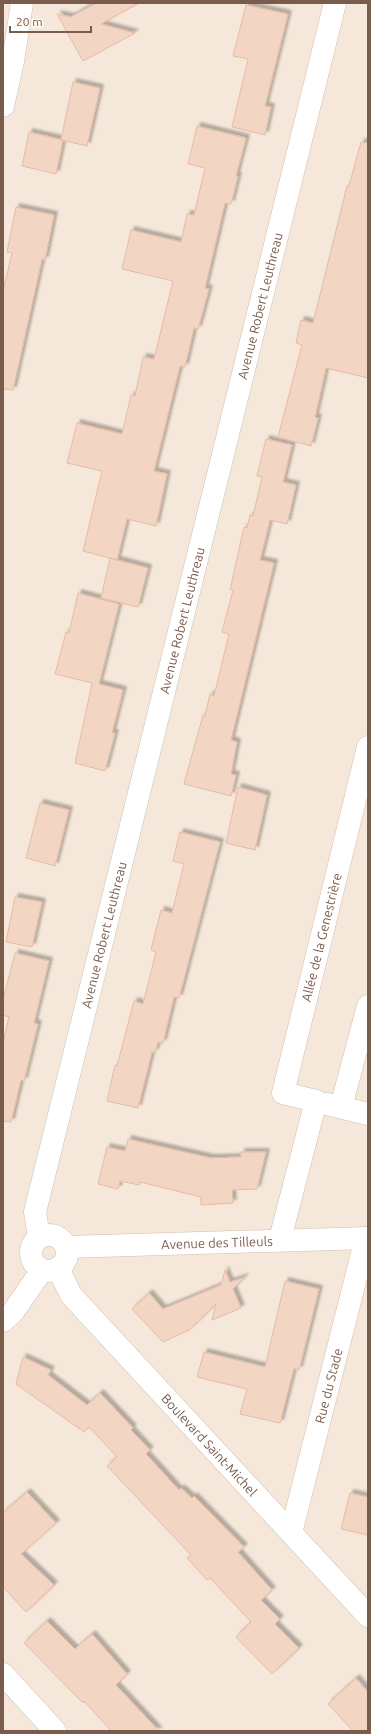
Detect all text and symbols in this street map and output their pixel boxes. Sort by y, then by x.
scale bar [10,8,91,34]
text: 20 m [16,15,43,28]
street label: Avenue Robert Leuthreau [235,231,285,380]
street label: Avenue Robert Leuthreau [157,546,207,695]
street label: Avenue Robert Leuthreau [79,860,129,1009]
street label: Allée de la Genestrière [299,871,344,1003]
street label: Avenue des Tilleuls [161,1234,273,1251]
street label: Rue du Stade [312,1347,345,1425]
street label: Boulevard Saint-Michel [159,1391,261,1499]

